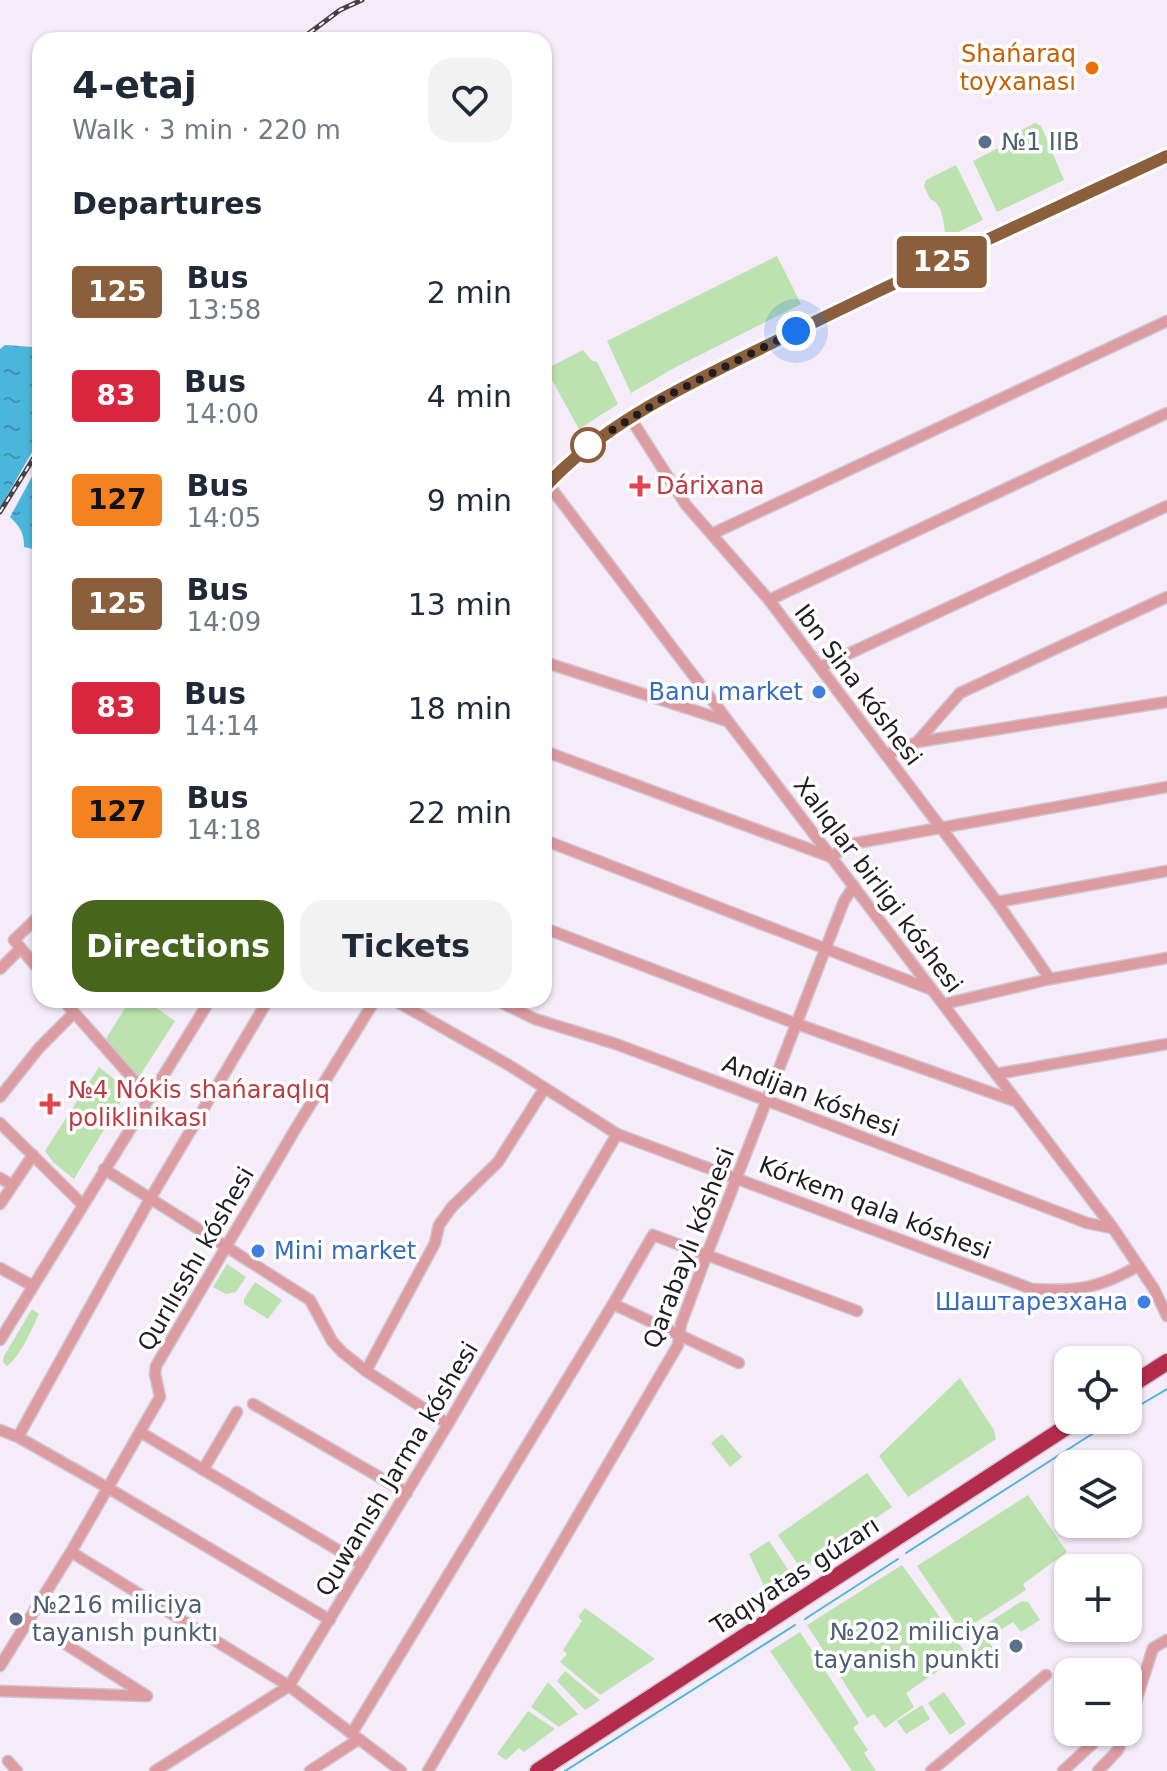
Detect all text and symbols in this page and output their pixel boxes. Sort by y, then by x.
place label: Shańaraq toyxanası [960,40,1076,96]
button: heart [428,58,512,142]
marker: Shańaraq toyxanası [1083,59,1101,77]
text: 4-etaj [72,63,197,107]
text: Walk · 3 min · 220 m [72,115,341,145]
place label: №1 IIB [1001,128,1079,156]
marker: №1 IIB [976,133,994,151]
text: Departures [72,186,262,221]
line badge: 125 [896,236,988,288]
text: 125 [913,245,971,278]
text: Bus [186,260,249,295]
text: 125 [88,275,146,308]
text: 2 min [427,275,512,310]
text: 13:58 [186,295,261,325]
your location [776,311,816,351]
text: Bus [184,364,246,399]
text: 83 [97,379,135,412]
text: 4 min [427,379,512,414]
text: 14:00 [184,399,259,429]
unlabelled marker [571,428,605,462]
text: Bus [186,468,249,503]
place label: Dárixana [656,472,765,500]
marker: Dárixana [631,477,649,495]
text: 127 [88,483,146,516]
text: 9 min [427,483,512,518]
text: 14:05 [186,503,261,533]
text: Bus [186,572,249,607]
text: 125 [88,587,146,620]
text: 13 min [408,587,512,622]
street label: Ibn Sina kóshesi [788,599,928,771]
text: 14:09 [186,607,261,637]
text: Bus [184,676,246,711]
place label: Banu market [649,678,803,706]
marker: Banu market [810,683,828,701]
text: 83 [97,691,135,724]
text: 18 min [408,691,512,726]
text: 14:14 [184,711,259,741]
street label: Xalıqlar birligi kóshesi [788,772,968,998]
text: Bus [186,780,249,815]
text: 127 [88,795,146,828]
text: 22 min [408,795,512,830]
text: 14:18 [186,815,261,845]
button: Directions [72,900,284,992]
button: Tickets [300,900,512,992]
street label: Andijan kóshesi [719,1049,903,1143]
place label: №4 Nókis shańaraqlıq poliklinikası [68,1076,330,1132]
marker: №4 Nókis shańaraqlıq poliklinikası [39,1093,61,1115]
street label: Qarabaylı kóshesi [638,1144,740,1352]
street label: Kórkem qala kóshesi [755,1151,995,1265]
street label: Qurılısshı kóshesi [132,1162,260,1356]
place label: Mini market [274,1237,416,1265]
marker: Mini market [249,1242,267,1260]
place label: Шаштарезхана [935,1288,1128,1316]
marker: Шаштарезхана [1135,1293,1153,1311]
street label: Quwanısh Jarma kóshesi [310,1337,484,1601]
map controls [1054,1346,1142,1746]
button: locate [1054,1346,1142,1434]
button: layers [1054,1450,1142,1538]
street label: Taqıyatas gúzarı [705,1511,884,1641]
button: + [1054,1554,1142,1642]
place label: №216 miliciya tayanısh punktı [32,1591,218,1647]
marker: №216 miliciya tayanısh punktı [7,1610,25,1628]
place label: №202 miliciya tayanish punkti [814,1618,1000,1674]
marker: №202 miliciya tayanish punkti [1007,1637,1025,1655]
button: − [1054,1658,1142,1746]

